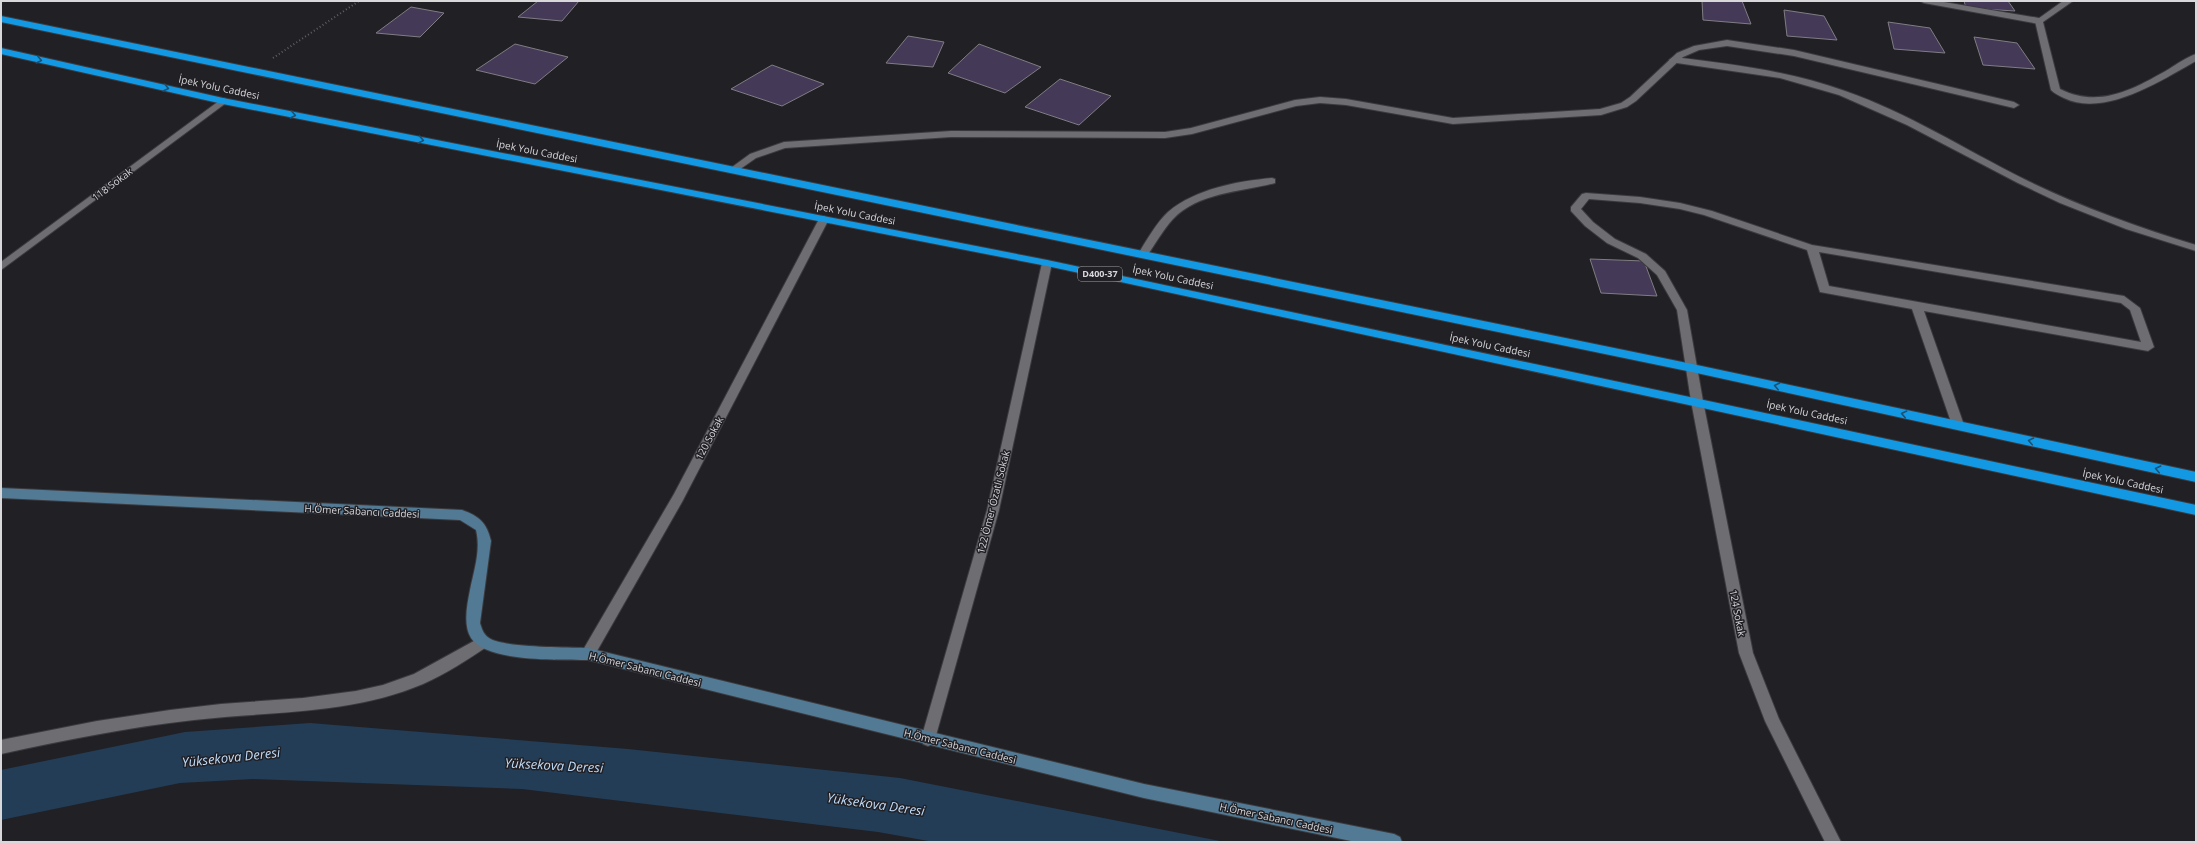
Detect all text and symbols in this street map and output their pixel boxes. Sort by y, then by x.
one-way arrow [36,55,42,63]
street label: İpek Yolu Caddesi [177,72,261,102]
one-way arrow [163,84,169,92]
one-way arrow [290,110,296,118]
one-way arrow [418,135,424,144]
street label: İpek Yolu Caddesi [495,136,579,166]
street label: 118 Sokak [89,164,136,204]
street label: İpek Yolu Caddesi [813,198,897,228]
street label: İpek Yolu Caddesi [1131,262,1215,292]
road number: D400-37 [1078,267,1122,281]
street label: İpek Yolu Caddesi [1448,330,1532,360]
one-way arrow [1774,383,1780,391]
street label: İpek Yolu Caddesi [1765,397,1849,427]
one-way arrow [1901,410,1907,418]
street label: 120 Sokak [692,413,727,462]
one-way arrow [2028,438,2034,446]
street label: 122 Ömer Özatlı Sokak [973,448,1013,555]
one-way arrow [2155,465,2161,473]
street label: İpek Yolu Caddesi [2081,466,2165,496]
street label: H.Ömer Sabancı Caddesi [304,501,420,521]
street label: 124 Sokak [1727,588,1750,638]
street label: H.Ömer Sabancı Caddesi [587,648,703,690]
street label: H.Ömer Sabancı Caddesi [902,725,1018,767]
water label: Yüksekova Deresi [181,743,282,771]
water label: Yüksekova Deresi [504,753,604,777]
water label: Yüksekova Deresi [826,788,927,820]
street label: H.Ömer Sabancı Caddesi [1218,799,1334,837]

